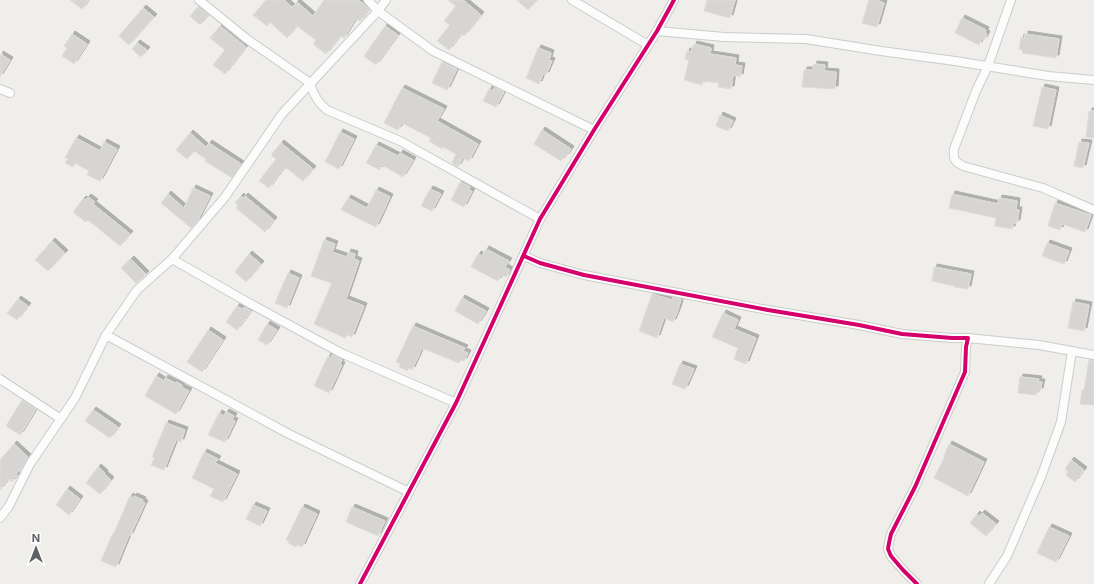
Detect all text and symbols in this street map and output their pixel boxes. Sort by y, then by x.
north arrow [16,528,56,568]
text: N [32,531,40,545]

